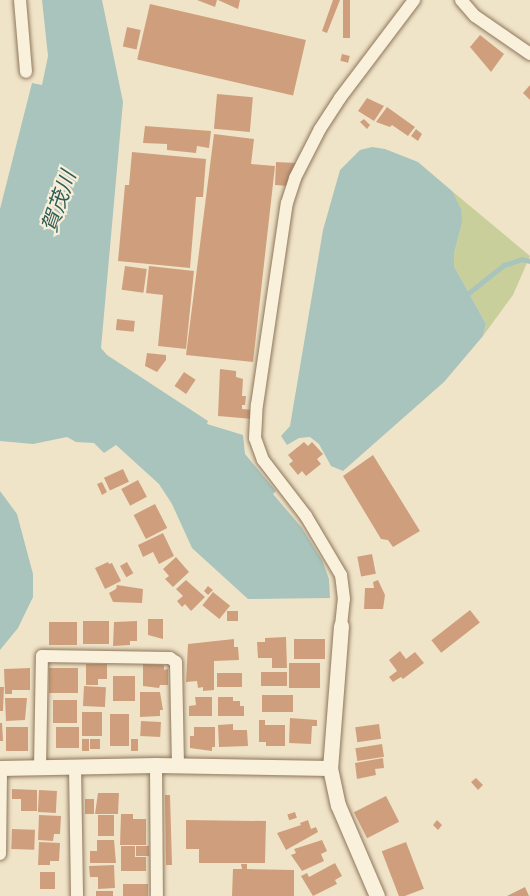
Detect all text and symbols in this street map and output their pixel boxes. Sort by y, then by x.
water label: 賀茂川 [38,168,82,236]

